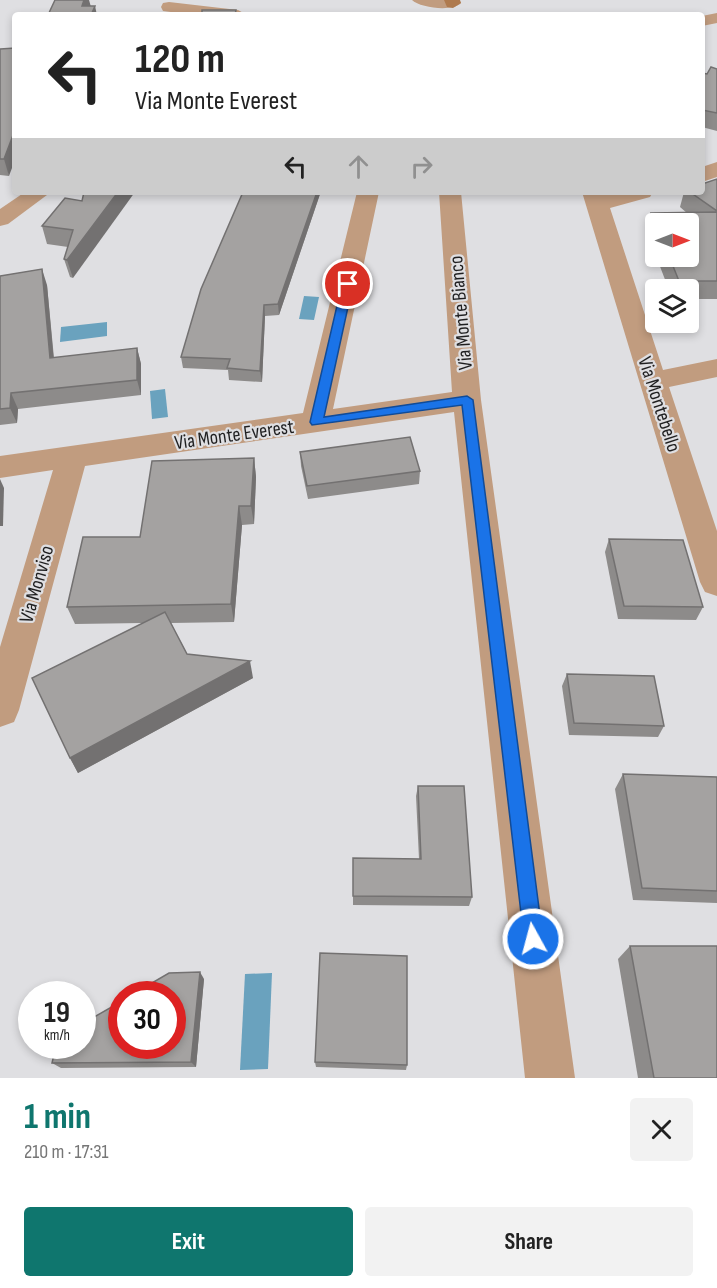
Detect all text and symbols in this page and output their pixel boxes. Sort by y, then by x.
text: 120 m [135,34,225,85]
icon: left [36,36,114,114]
text: Via Monte Everest [135,85,297,117]
icon: left [279,150,312,183]
icon: ahead [342,150,375,183]
icon: right [405,150,438,183]
north arrow [645,213,699,267]
map controls [645,213,699,333]
street label: Via Monte Bianco [444,255,478,371]
pin [322,258,373,309]
icon: arrive [331,267,364,300]
button: layers [645,279,699,333]
street label: Via Montebello [632,354,686,455]
street label: Via Monte Everest [173,415,295,455]
street label: Via Monviso [15,543,59,626]
position arrow [501,907,565,971]
speed limit sign: 30 [108,981,186,1059]
text: 19 [44,995,70,1031]
text: km/h [44,1026,70,1045]
text: 1 min [24,1096,91,1139]
button: close [630,1098,693,1161]
text: 210 m · 17:31 [24,1140,109,1164]
button: Exit [24,1207,353,1276]
button: Share [365,1207,693,1276]

